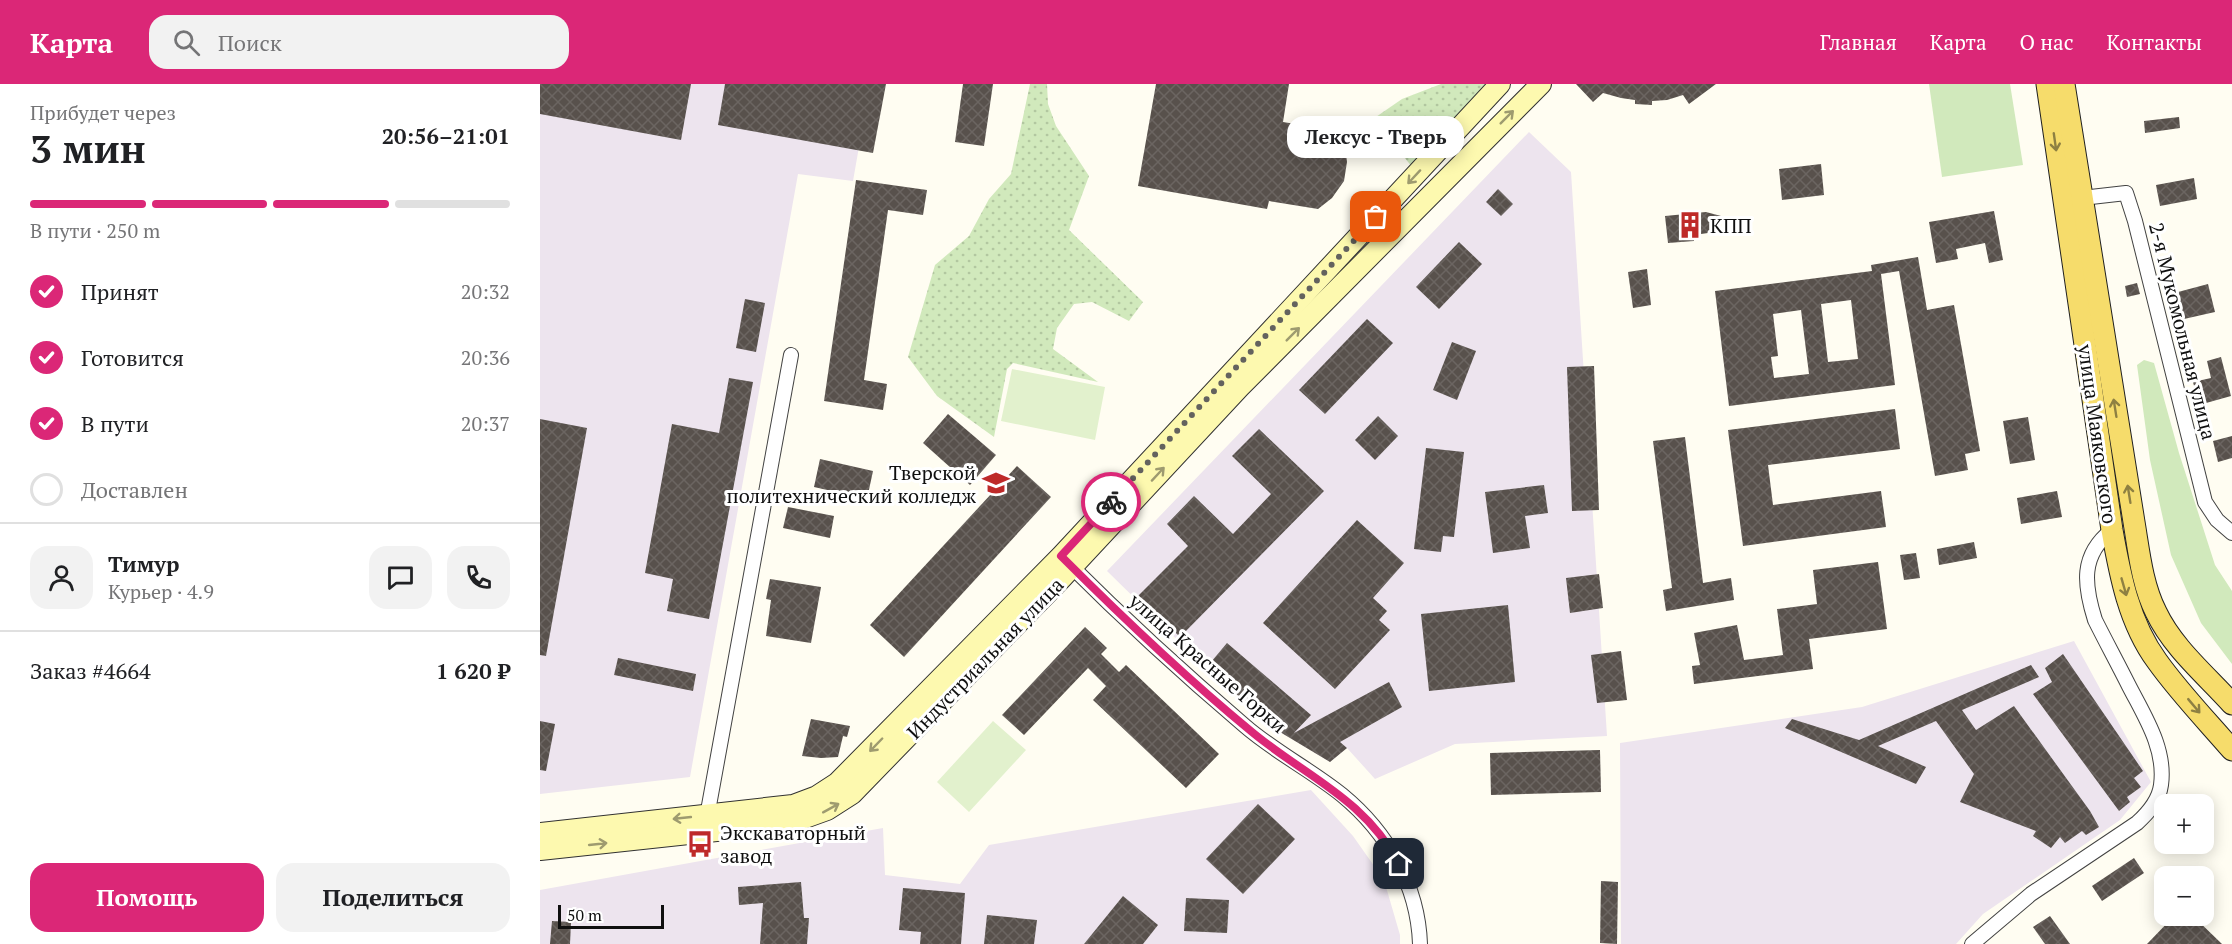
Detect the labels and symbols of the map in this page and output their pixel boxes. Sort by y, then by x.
one-way arrow [1500,110,1515,125]
callout: Лексус - Тверь [1288,115,1464,157]
one-way arrow [2050,131,2061,151]
one-way arrow [1407,169,1421,184]
pin [1350,191,1401,242]
building icon: КПП [1675,210,1705,240]
place label: КПП [1710,212,1752,239]
street label: 2-я Мукомольная улица [2143,220,2223,442]
one-way arrow [1286,326,1301,341]
street label: улица Маяковского [2072,342,2124,525]
one-way arrow [2110,398,2121,418]
place label: Тверской политехнический колледж [726,459,977,509]
one-way arrow [1151,467,1166,482]
school or university icon: Тверской политехнический колледж [981,468,1011,498]
courier [1081,472,1141,532]
one-way arrow [2124,484,2135,504]
street label: Индустриальная улица [901,571,1069,745]
one-way arrow [2119,577,2130,596]
street label: улица Красные Горки [1123,586,1292,739]
one-way arrow [2188,698,2201,714]
one-way arrow [869,738,883,753]
one-way arrow [822,802,839,814]
one-way arrow [672,813,692,824]
place label: Экскаваторный завод [720,819,866,869]
bus stop icon: Экскаваторный завод [685,829,715,859]
one-way arrow [588,838,608,849]
pin [1373,838,1424,889]
scale bar [558,902,664,930]

